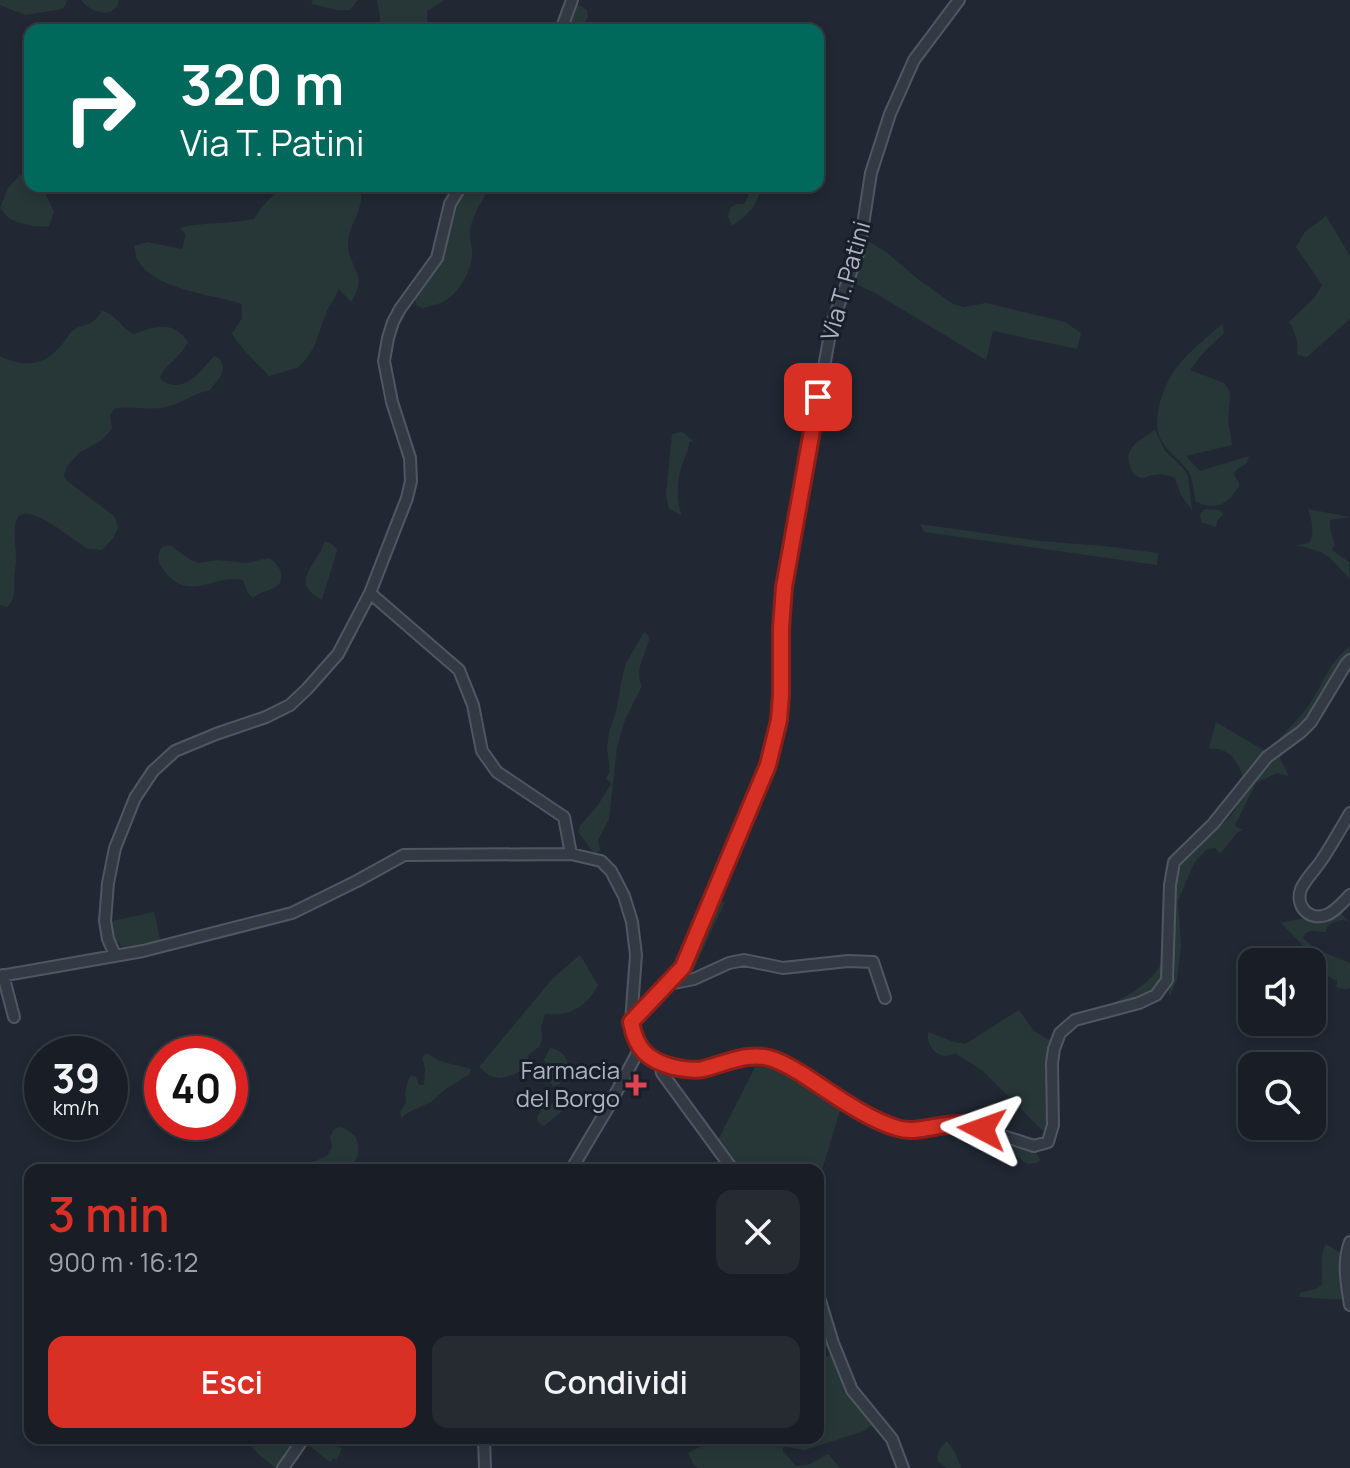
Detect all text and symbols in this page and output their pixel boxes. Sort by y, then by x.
text: 320 m [180,45,344,122]
icon: right [48,56,152,160]
text: Via T. Patini [180,118,364,167]
street label: Via T. Patini [812,217,877,344]
pin [784,363,852,431]
icon: arrive [796,375,840,419]
map controls [1238,948,1326,1140]
button: sound [1238,948,1326,1036]
speed limit sign: 40 [144,1036,248,1140]
text: 39 [52,1050,100,1105]
button: search [1238,1052,1326,1140]
place label: Farmacia del Borgo [516,1053,620,1114]
marker: Farmacia del Borgo [627,1076,645,1094]
position arrow [940,1087,1024,1171]
text: km/h [53,1094,99,1121]
text: 3 min [48,1181,170,1246]
button: close [716,1190,800,1274]
text: 900 m · 16:12 [48,1244,198,1280]
button: Esci [48,1336,416,1428]
button: Condividi [432,1336,800,1428]

